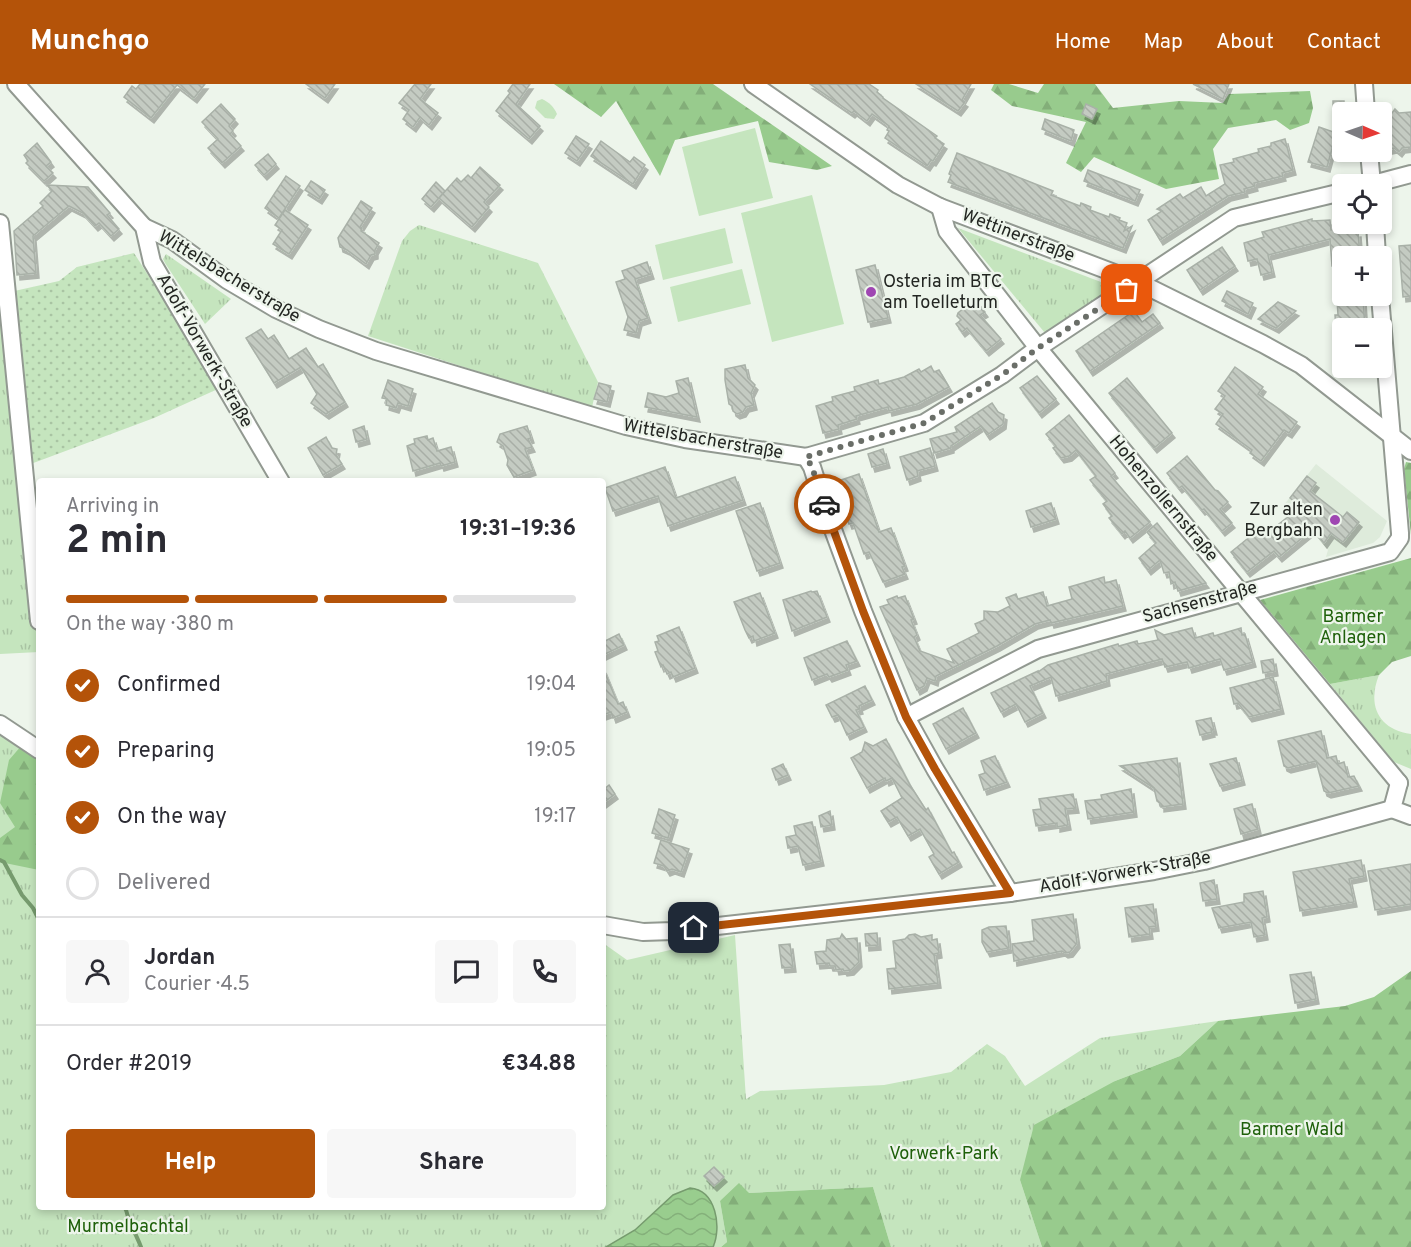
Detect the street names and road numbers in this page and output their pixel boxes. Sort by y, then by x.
street label: Wettinerstraße [958,204,1078,268]
street label: Wittelsbacherstraße [154,225,304,329]
street label: Adolf-Vorwerk-Straße [151,270,257,432]
street label: Wittelsbacherstraße [621,415,785,465]
street label: Hohenzollernstraße [1103,431,1223,567]
street label: Sachsenstraße [1140,577,1260,629]
street label: Adolf-Vorwerk-Straße [1037,847,1213,899]

